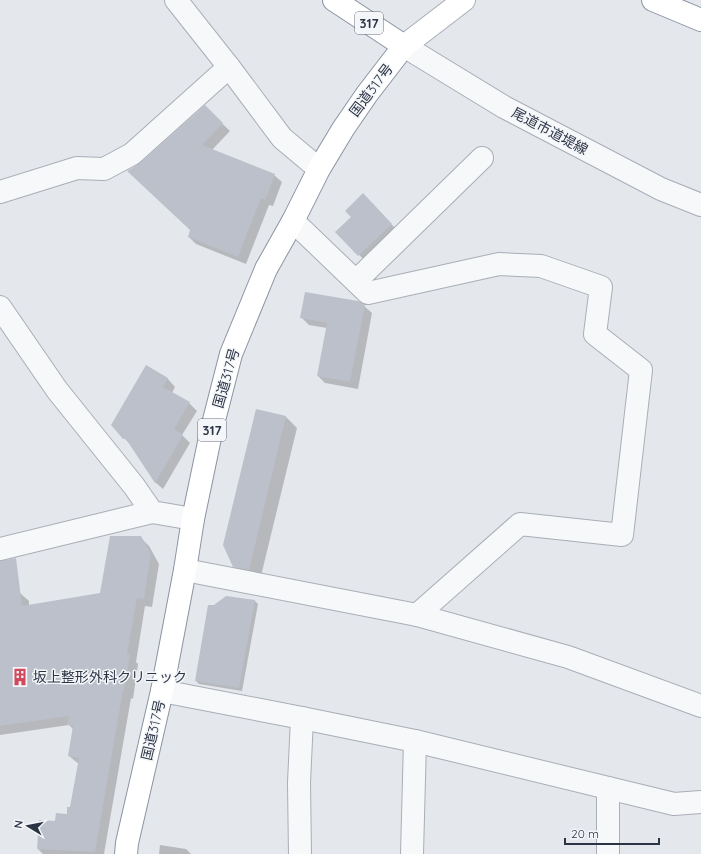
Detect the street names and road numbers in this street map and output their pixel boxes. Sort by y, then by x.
road number: 317 [355,12,383,34]
street label: 国道317号 [345,60,397,120]
street label: 尾道市道堤線 [509,103,591,159]
street label: 国道317号 [209,346,243,410]
road number: 317 [198,419,226,441]
street label: 国道317号 [137,698,169,762]

